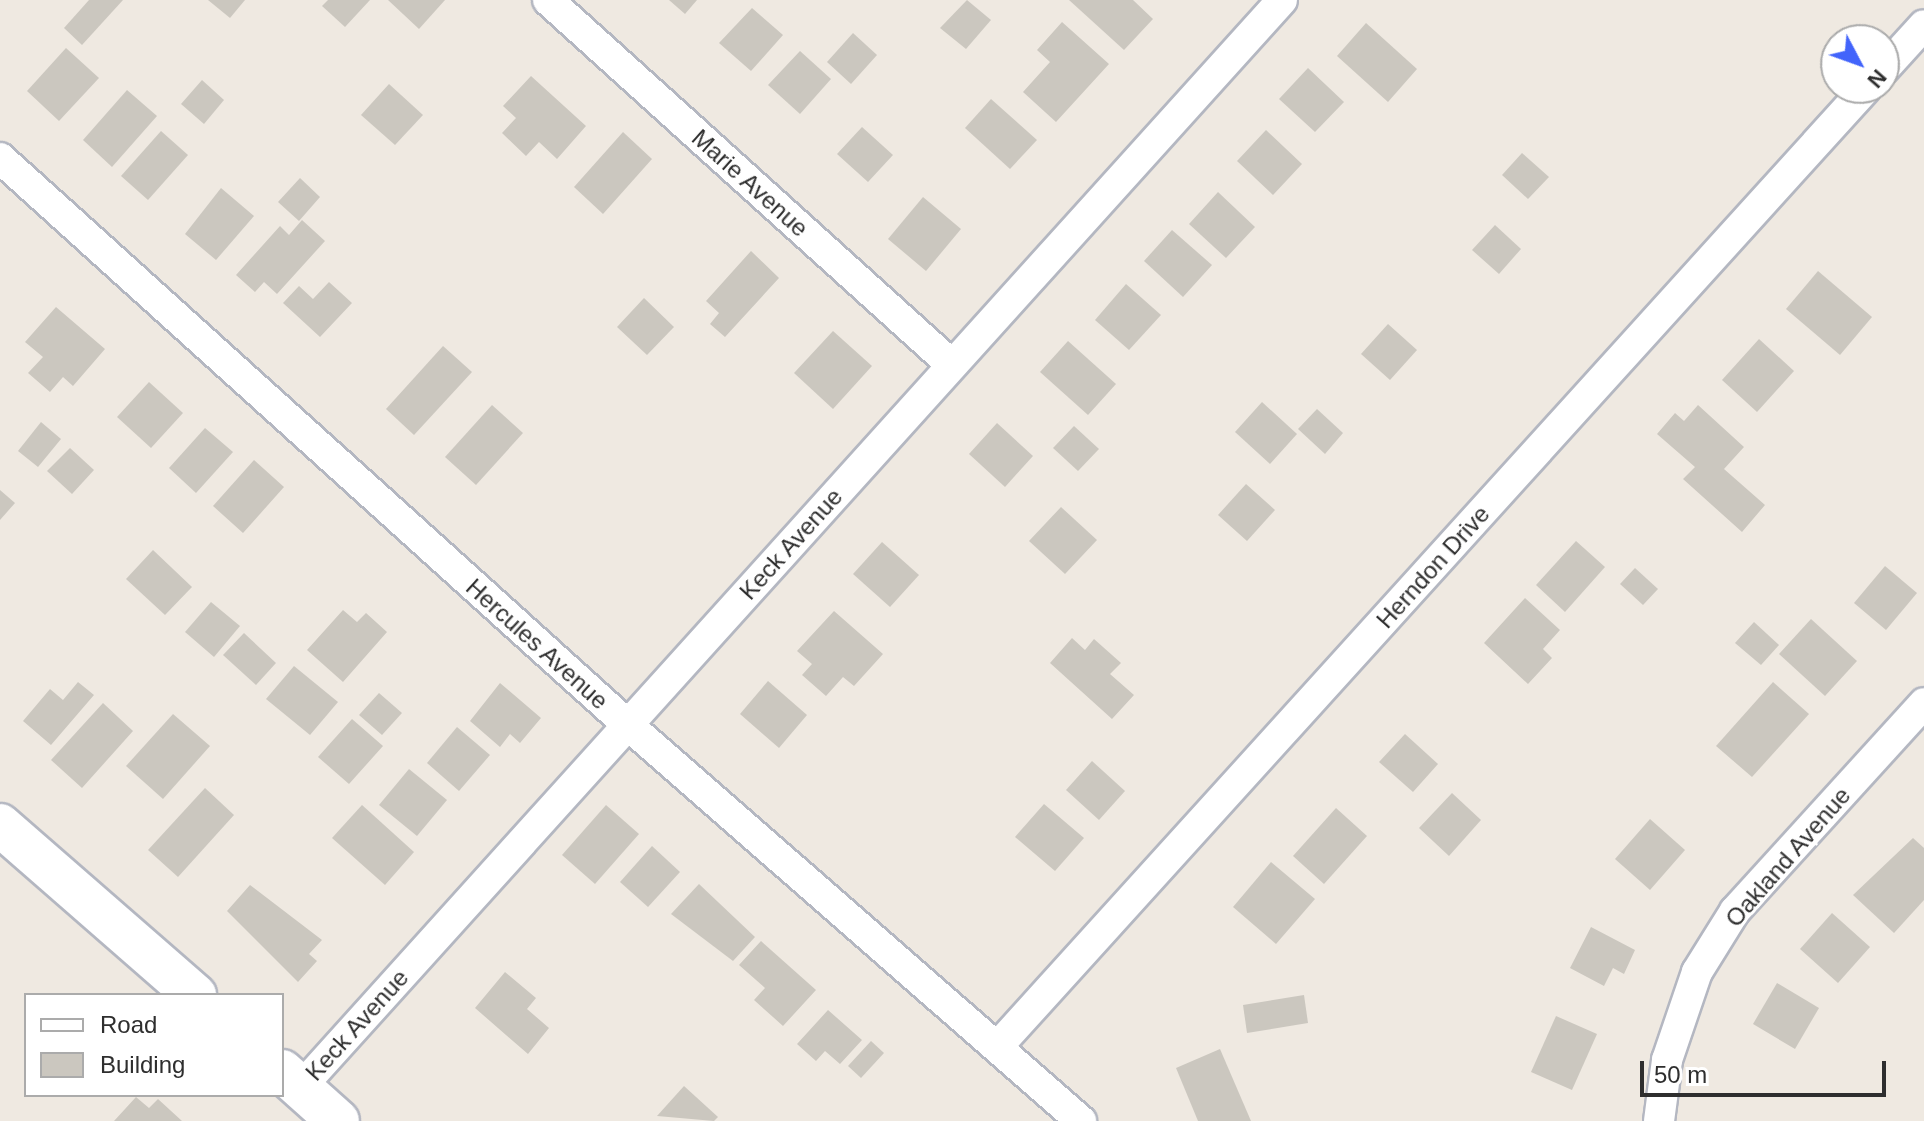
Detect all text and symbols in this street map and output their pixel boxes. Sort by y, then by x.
north arrow [1820,24,1900,104]
text: N [1862,65,1892,93]
street label: Marie Avenue [686,123,814,243]
street label: Keck Avenue [733,482,849,606]
street label: Herndon Drive [1371,500,1495,634]
street label: Hercules Avenue [460,572,614,716]
street label: Oakland Avenue [1719,781,1857,933]
street label: Keck Avenue [299,963,415,1087]
legend [24,993,284,1097]
text: Road [100,1011,157,1038]
scale bar [1644,1045,1890,1095]
text: Building [100,1051,185,1078]
text: 50 m [1654,1061,1707,1088]

